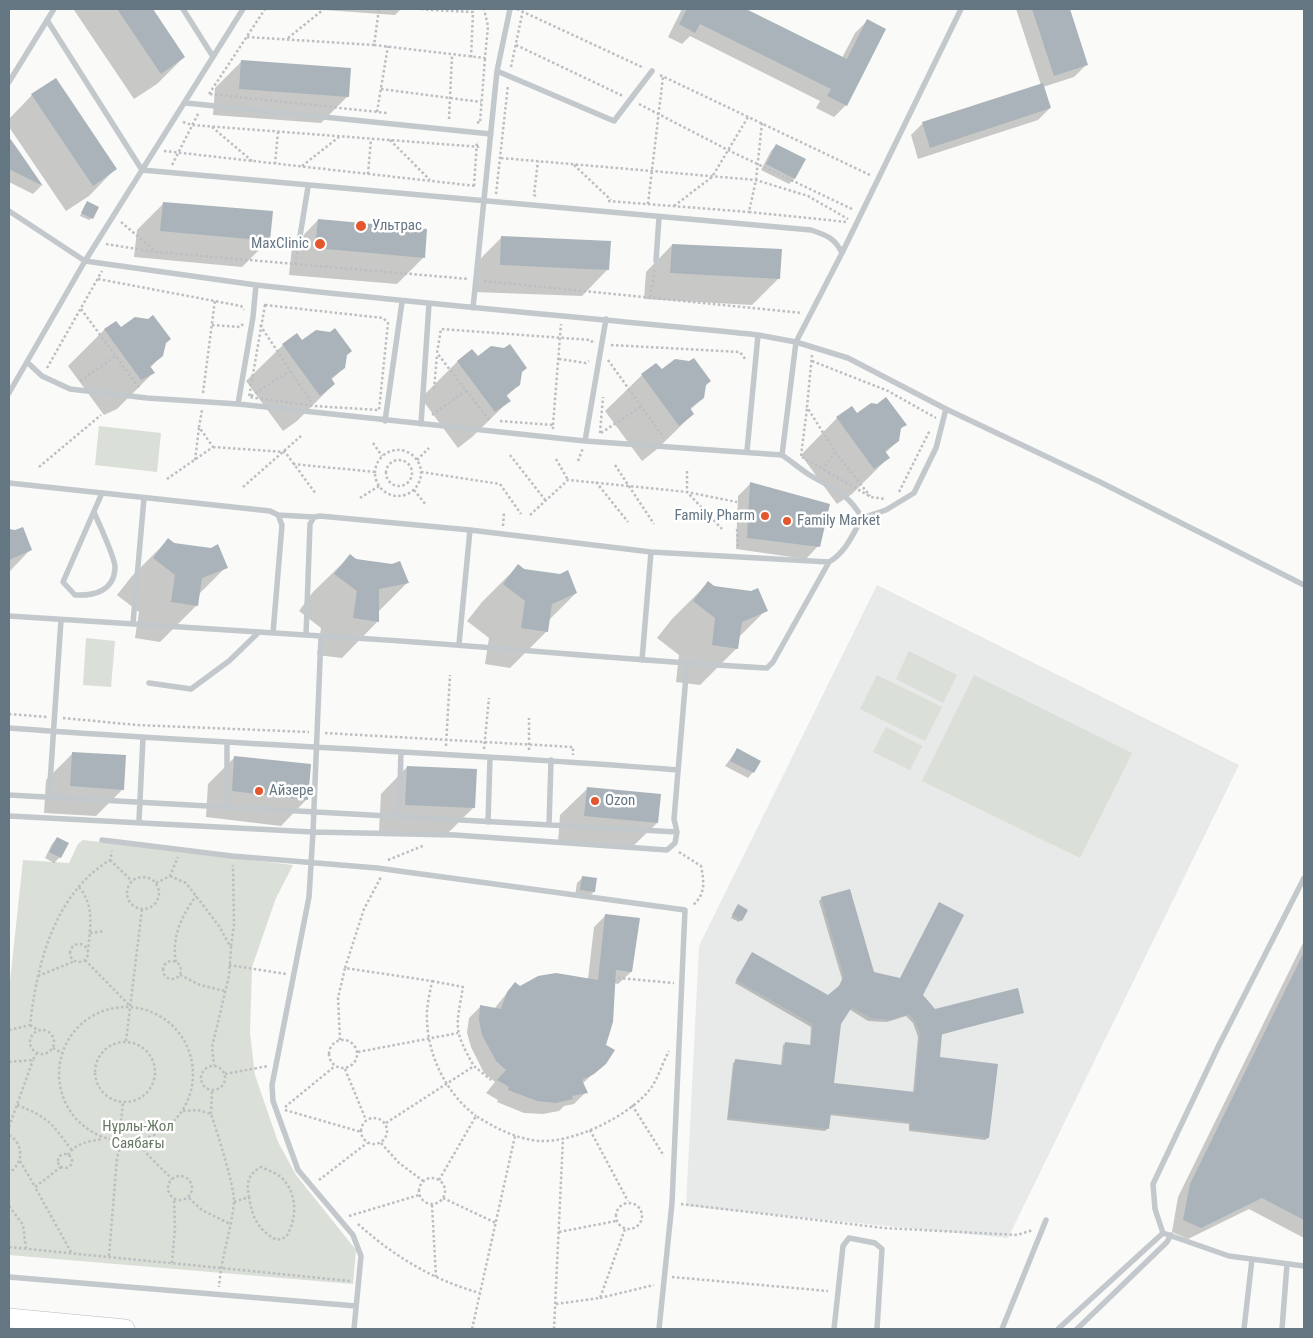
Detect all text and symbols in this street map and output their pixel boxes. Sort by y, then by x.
place label: Ультрас [372,217,422,235]
marker: Ультрас [354,219,368,233]
place label: MaxClinic [251,235,309,253]
marker: MaxClinic [313,237,327,251]
place label: Family Pharm [674,507,755,525]
marker: Family Pharm [759,510,771,522]
place label: Family Market [797,512,880,530]
marker: Family Market [781,515,793,527]
place label: Айзере [269,782,313,800]
marker: Айзере [253,785,265,797]
place label: Ozon [605,792,635,810]
marker: Ozon [589,795,601,807]
park label: Нұрлы-Жол Саябағы [102,1118,174,1153]

